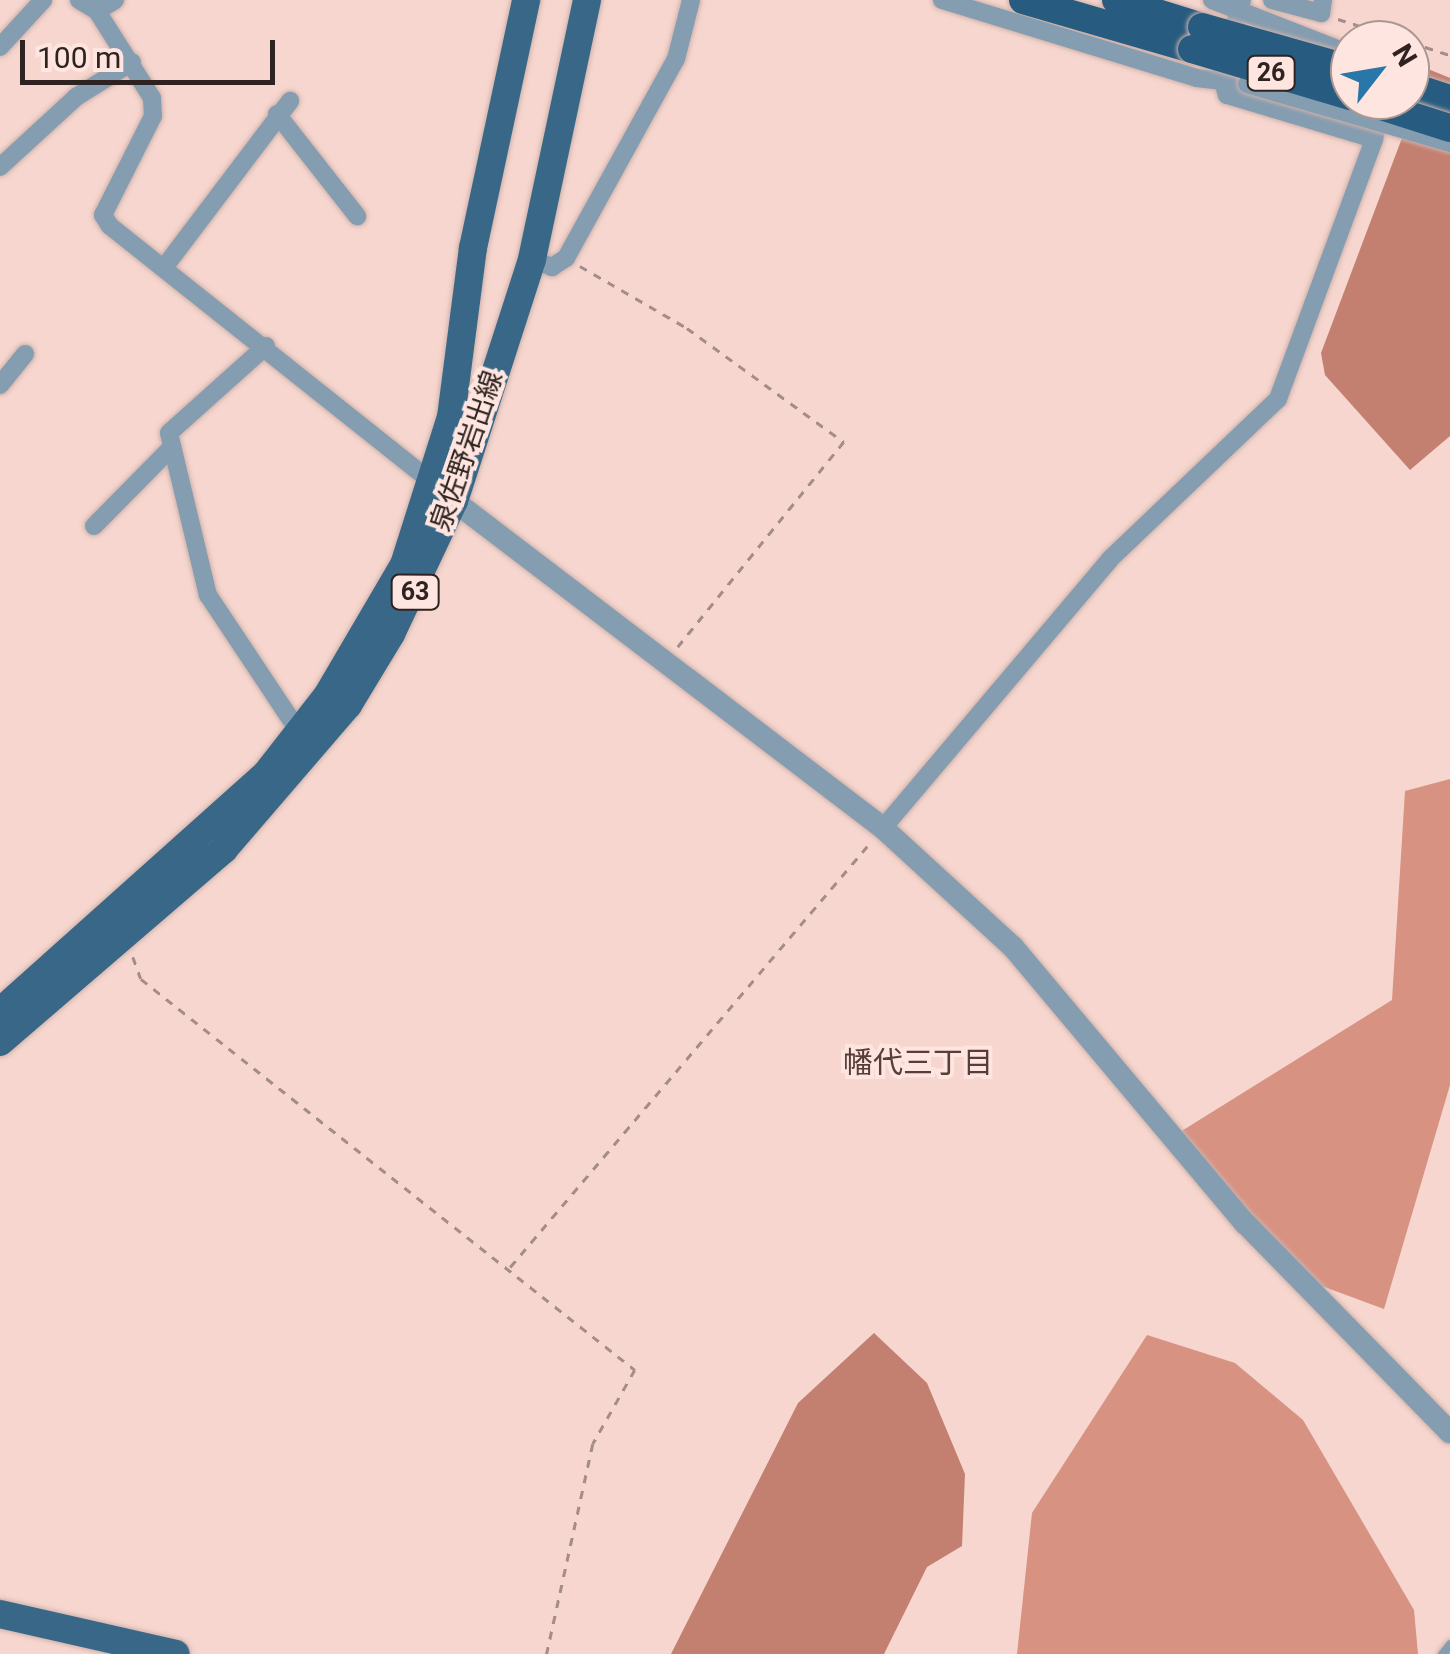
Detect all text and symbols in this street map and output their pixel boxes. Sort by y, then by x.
scale bar [25,20,280,82]
north arrow [1330,20,1430,120]
text: N [1385,38,1424,72]
text: 100 m [37,40,121,75]
road number: 26 [1246,53,1296,93]
street label: 泉佐野岩出線 [424,366,510,536]
road number: 63 [390,572,440,612]
district label: 幡代三丁目 [843,1045,993,1081]

